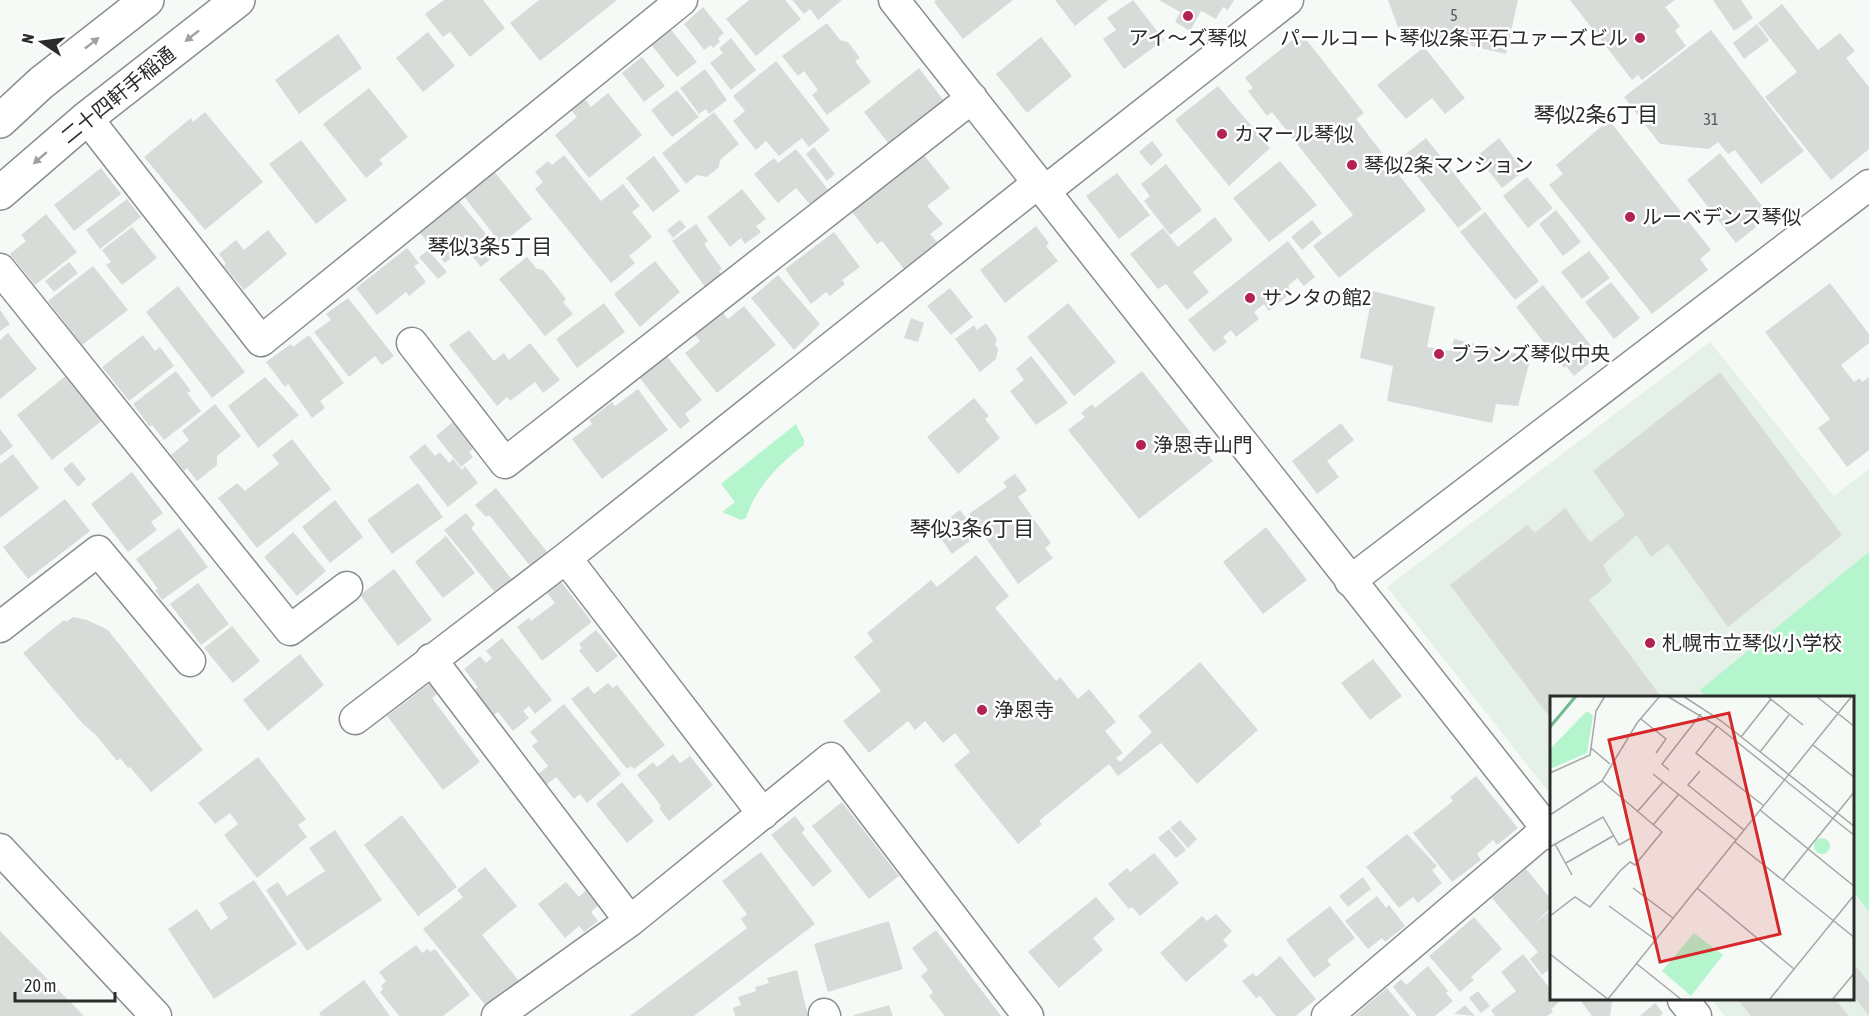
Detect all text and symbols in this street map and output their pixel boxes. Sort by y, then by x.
house number: 5 [1450,6,1458,24]
marker: アイ～ズ琴似 [1181,9,1195,23]
north arrow [12,12,72,72]
place label: アイ～ズ琴似 [1129,26,1248,49]
place label: パールコート琴似2条平石ユァーズビル [1280,26,1628,49]
one-way arrow [184,30,200,43]
marker: パールコート琴似2条平石ユァーズビル [1633,31,1647,45]
text: N [18,32,37,45]
one-way arrow [85,37,100,49]
street label: 二十四軒手稲通 [56,42,179,148]
district label: 琴似2条6丁目 [1534,102,1658,126]
house number: 31 [1703,110,1719,128]
place label: カマール琴似 [1234,122,1354,145]
marker: カマール琴似 [1215,127,1229,141]
one-way arrow [32,152,48,165]
place label: 琴似2条マンション [1364,153,1533,176]
marker: 琴似2条マンション [1345,158,1359,172]
place label: ルーベデンス琴似 [1642,205,1802,228]
marker: ルーベデンス琴似 [1623,210,1637,224]
district label: 琴似3条5丁目 [428,234,552,258]
place label: サンタの館2 [1262,286,1371,309]
marker: サンタの館2 [1243,291,1257,305]
place label: ブランズ琴似中央 [1451,342,1611,365]
marker: ブランズ琴似中央 [1432,347,1446,361]
place label: 浄恩寺山門 [1153,433,1253,456]
marker: 浄恩寺山門 [1134,438,1148,452]
district label: 琴似3条6丁目 [910,516,1034,540]
place label: 札幌市立琴似小学校 [1662,631,1842,654]
marker: 札幌市立琴似小学校 [1643,636,1657,650]
inset map [1550,696,1854,1001]
place label: 浄恩寺 [994,698,1054,721]
marker: 浄恩寺 [975,703,989,717]
scale bar [15,965,116,1003]
text: 20 m [24,975,56,996]

